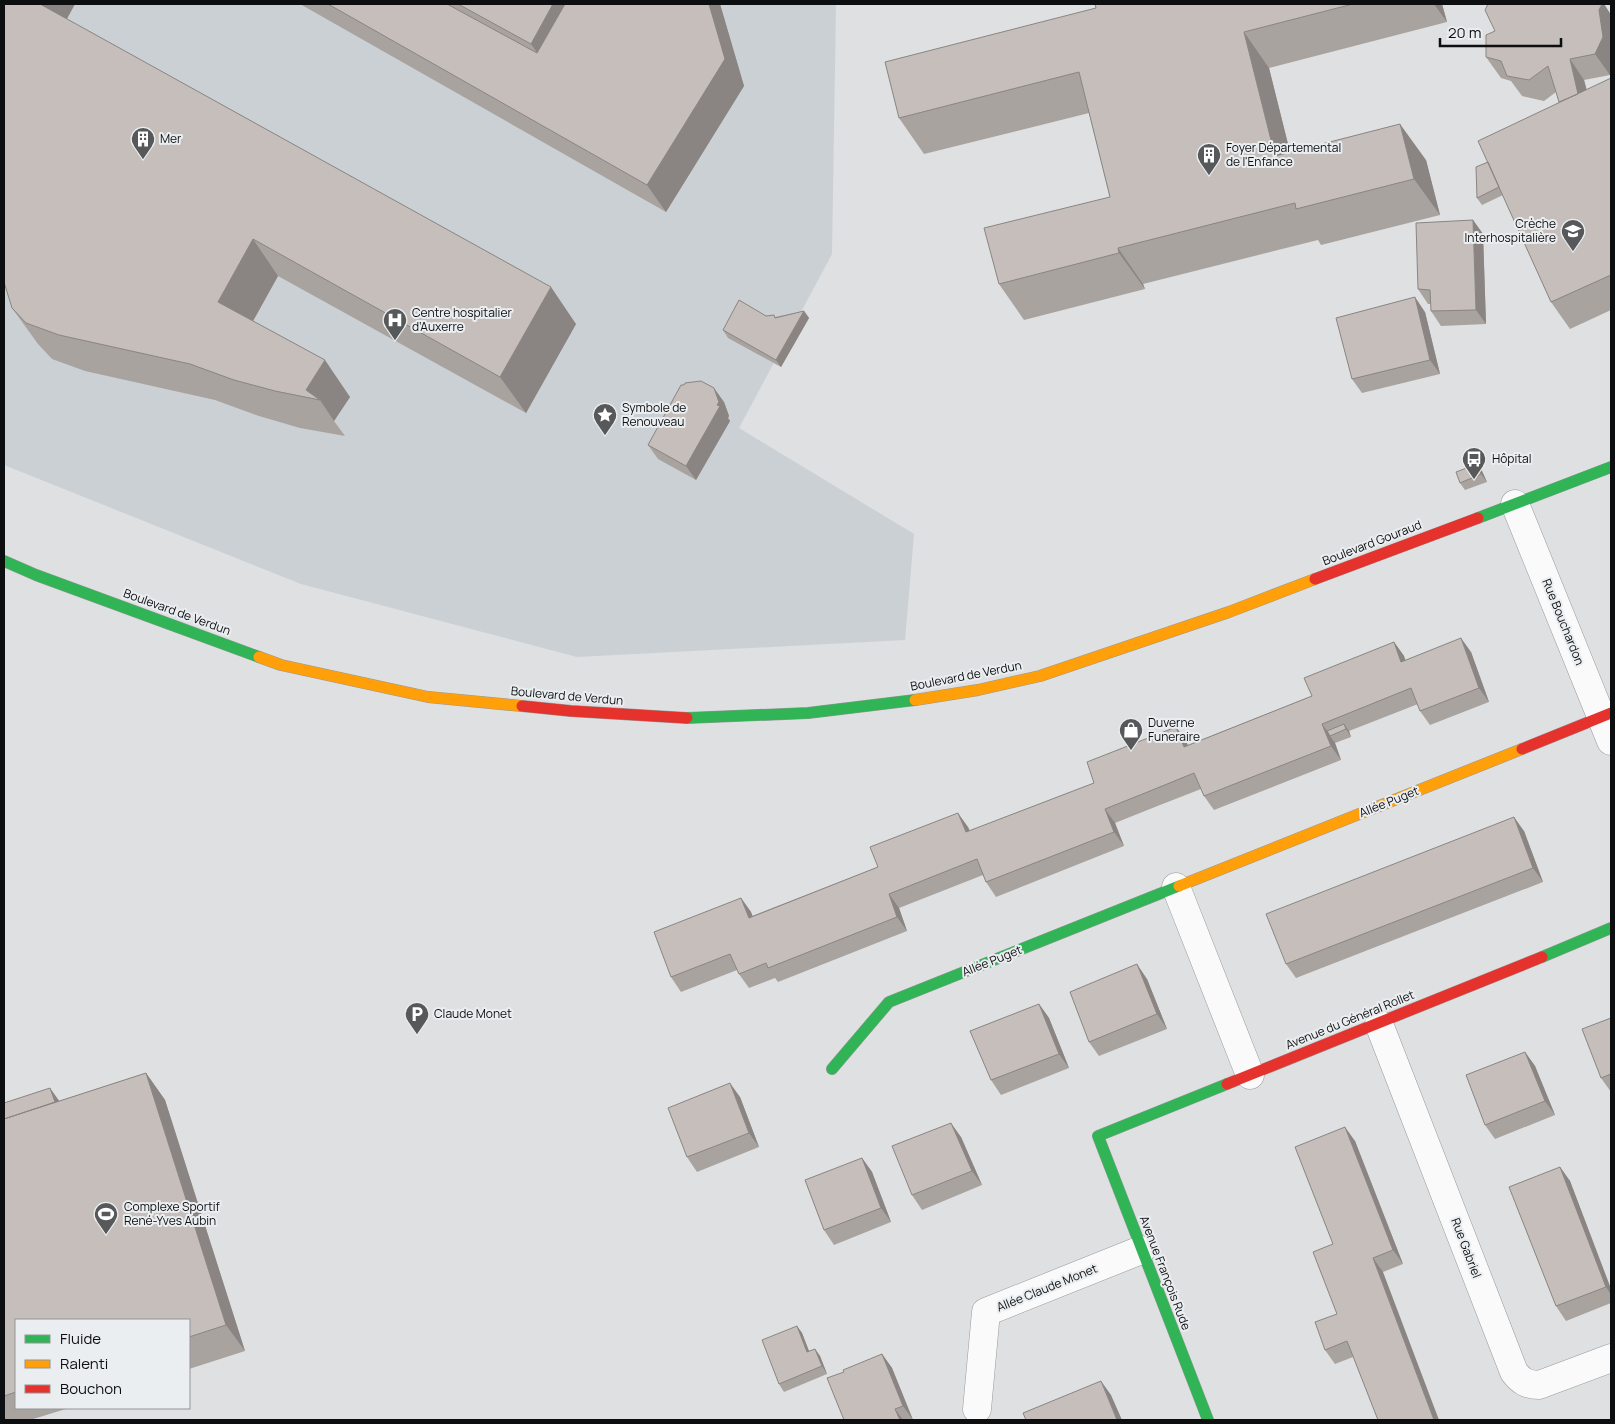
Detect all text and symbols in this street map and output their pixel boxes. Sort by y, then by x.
scale bar [1440,15,1561,47]
text: 20 m [1448,22,1481,43]
building icon: Mer [130,126,156,160]
place label: Mer [160,130,182,147]
place label: Foyer Départemental de l'Enfance [1226,139,1341,170]
building icon: Foyer Départemental de l'Enfance [1196,142,1222,176]
place label: Crèche Interhospitalière [1464,215,1556,246]
school or university icon: Crèche Interhospitalière [1560,218,1586,252]
place label: Centre hospitalier d’Auxerre [412,304,512,335]
hospital icon: Centre hospitalier d’Auxerre [382,307,408,341]
place label: Symbole de Renouveau [622,399,686,430]
place icon: Symbole de Renouveau [592,402,618,436]
bus stop icon: Hôpital [1461,446,1487,480]
place label: Hôpital [1492,450,1532,467]
street label: Boulevard Gouraud [1320,516,1424,569]
street label: Rue Bouchardon [1538,576,1589,667]
street label: Boulevard de Verdun [121,584,233,639]
street label: Boulevard de Verdun [909,656,1023,695]
street label: Boulevard de Verdun [510,682,624,709]
place label: Duverne Funeraire [1148,714,1200,745]
shop icon: Duverne Funeraire [1118,717,1144,751]
street label: Allée Puget [1356,782,1421,821]
street label: Allée Puget [959,941,1024,980]
street label: Avenue du Général Rollet [1283,986,1417,1053]
parking icon: Claude Monet [404,1001,430,1035]
place label: Claude Monet [434,1005,512,1022]
place label: Complexe Sportif René-Yves Aubin [124,1198,221,1229]
sports icon: Complexe Sportif René-Yves Aubin [93,1201,119,1235]
street label: Avenue François Rude [1136,1213,1195,1332]
street label: Rue Gabriel [1447,1215,1486,1280]
street label: Allée Claude Monet [994,1259,1100,1316]
legend [15,1319,190,1409]
text: Fluide [60,1328,101,1349]
text: Ralenti [60,1353,108,1374]
text: Bouchon [60,1378,122,1399]

